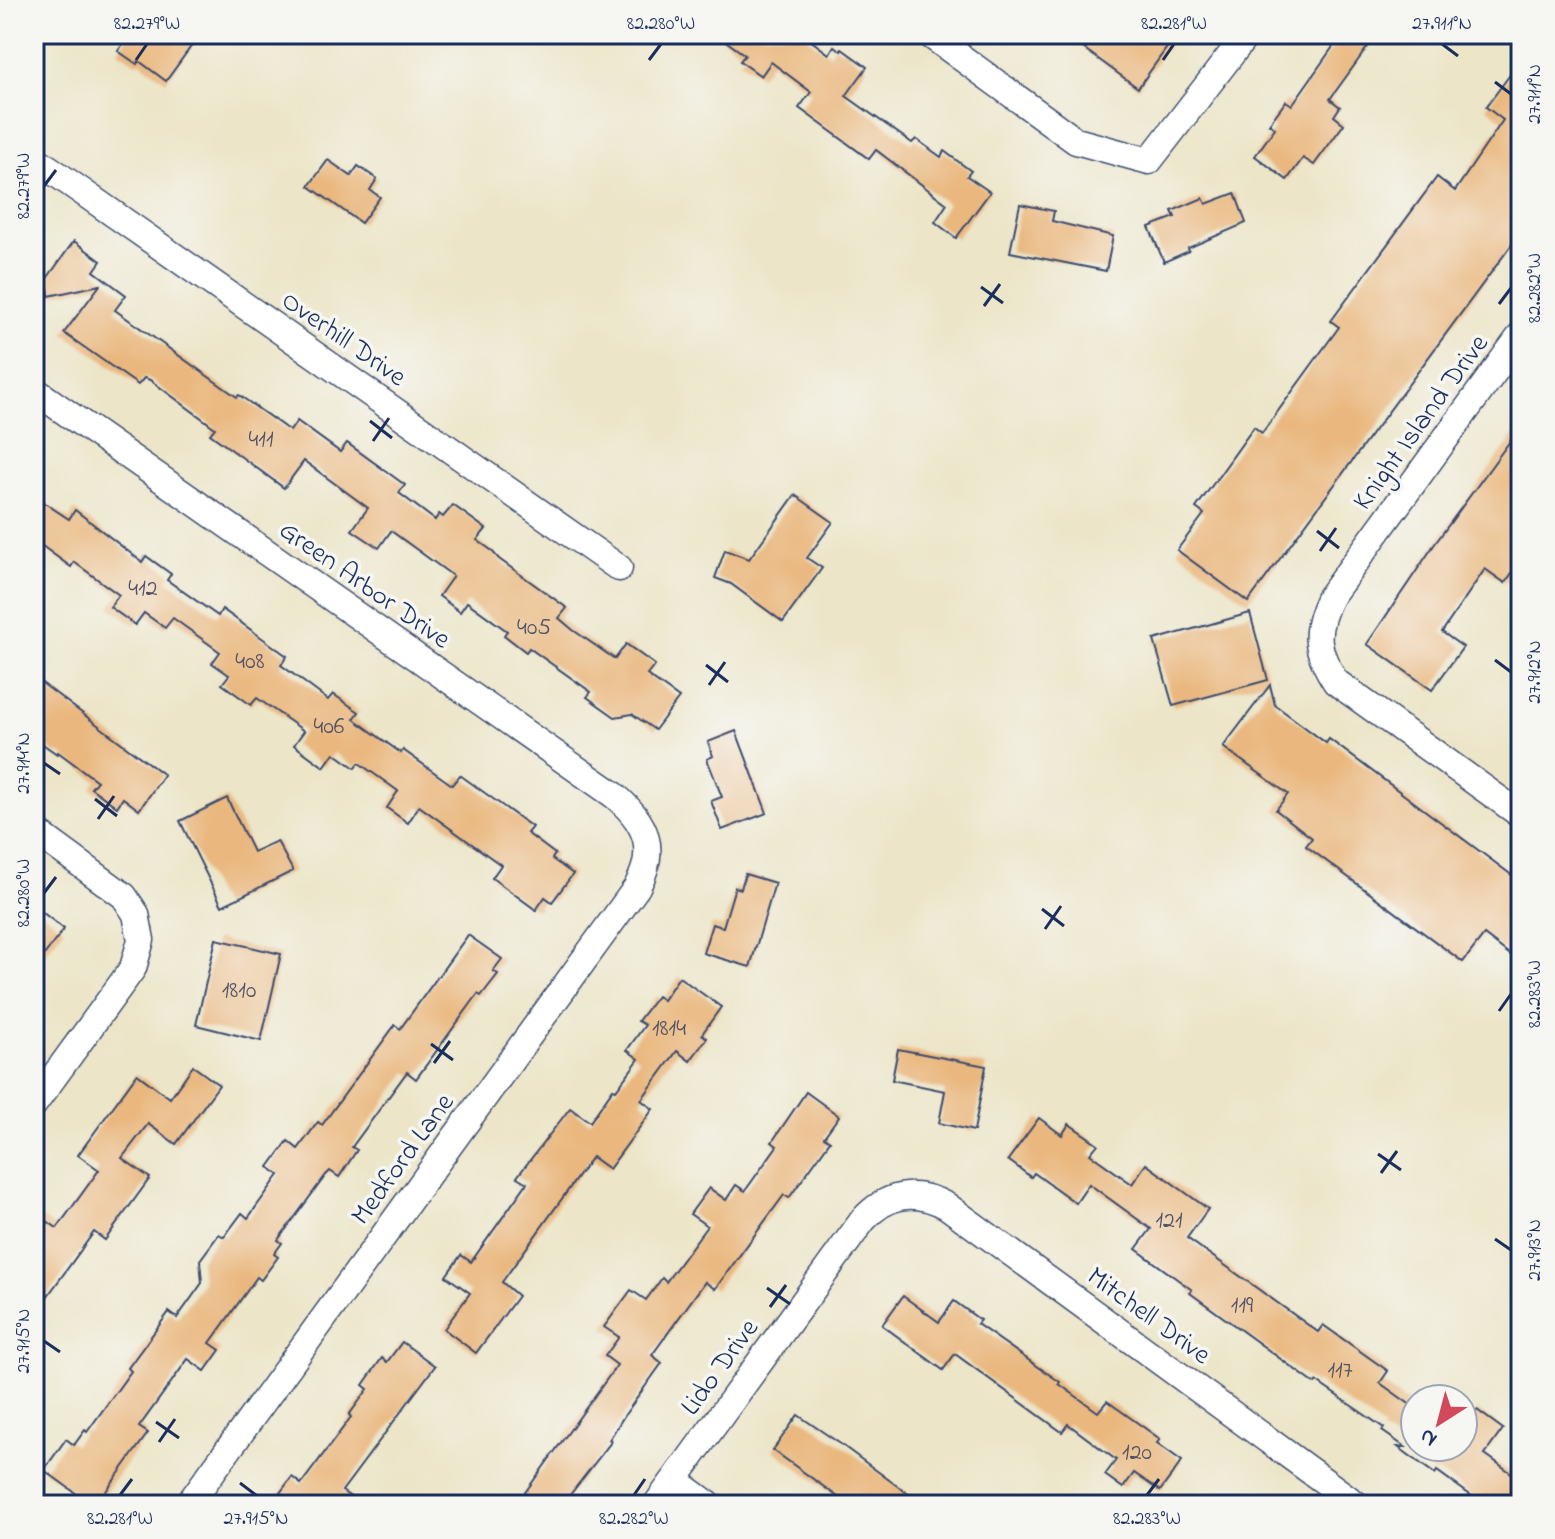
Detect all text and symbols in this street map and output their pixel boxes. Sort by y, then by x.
text: 82.279°W [114,10,180,39]
text: 82.280°W [627,10,695,39]
text: 82.281°W [1141,10,1207,39]
text: 27.911°N [1412,10,1472,39]
text: 27.911°N [1521,64,1550,124]
text: 82.279°W [10,153,39,219]
text: 82.282°W [1521,253,1550,323]
street label: Overhill Drive [272,282,414,398]
street label: Knight Island Drive [1344,326,1500,520]
house number: 411 [248,423,274,458]
street label: Green Arbor Drive [270,511,459,661]
house number: 412 [128,572,158,607]
house number: 405 [517,611,551,646]
text: 27.912°N [1521,640,1550,704]
house number: 408 [235,645,265,680]
house number: 406 [314,710,345,745]
text: 27.914°N [10,732,39,794]
text: 82.280°W [10,859,39,927]
text: 82.283°W [1521,960,1550,1028]
house number: 1810 [222,974,256,1009]
house number: 1814 [652,1012,686,1047]
street label: Medford Lane [342,1085,466,1235]
house number: 121 [1155,1204,1183,1239]
text: 27.913°N [1521,1219,1550,1281]
street label: Mitchell Drive [1077,1258,1219,1376]
house number: 119 [1231,1289,1254,1324]
text: 27.915°N [10,1309,39,1373]
street label: Lido Drive [672,1311,770,1425]
house number: 117 [1327,1354,1353,1389]
north arrow [1399,1383,1479,1463]
text: N [1414,1419,1444,1454]
house number: 120 [1122,1436,1152,1471]
text: 82.281°W [87,1505,153,1534]
text: 27.915°N [224,1505,288,1534]
text: 82.282°W [599,1505,669,1534]
text: 82.283°W [1113,1505,1181,1534]

